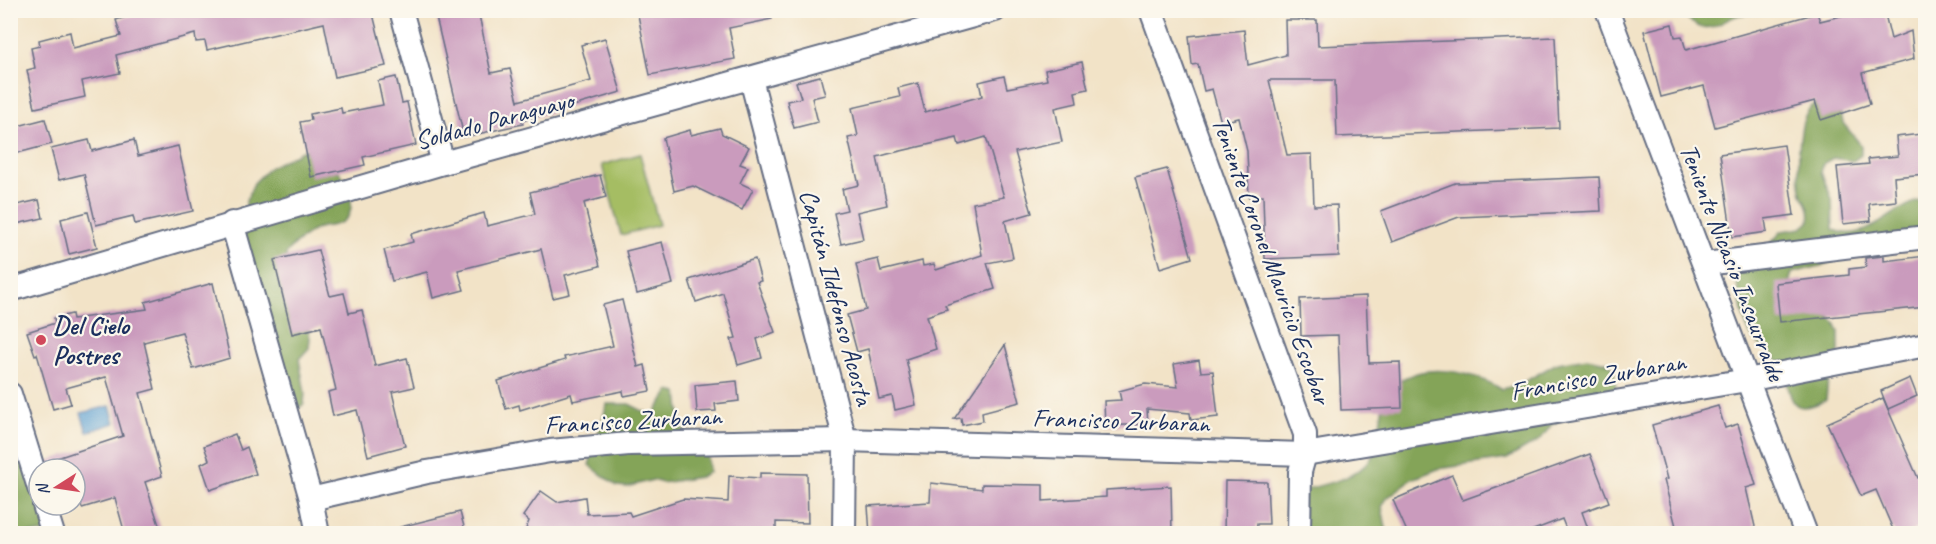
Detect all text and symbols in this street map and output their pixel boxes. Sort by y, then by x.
street label: Soldado Paraguayo [411,83,580,157]
street label: Teniente Coronel Mauricio Escobar [1204,112,1340,411]
street label: Teniente Nicasio Insaurralde [1672,139,1793,387]
street label: Capitán Ildefonso Acosta [792,186,882,410]
place label: Del Cielo Postres [53,309,131,372]
marker: Del Cielo Postres [34,333,48,347]
street label: Francisco Zurbaran [1508,345,1689,408]
street label: Francisco Zurbaran [544,399,724,442]
street label: Francisco Zurbaran [1032,401,1211,440]
north arrow [27,457,87,517]
text: N [32,480,54,497]

